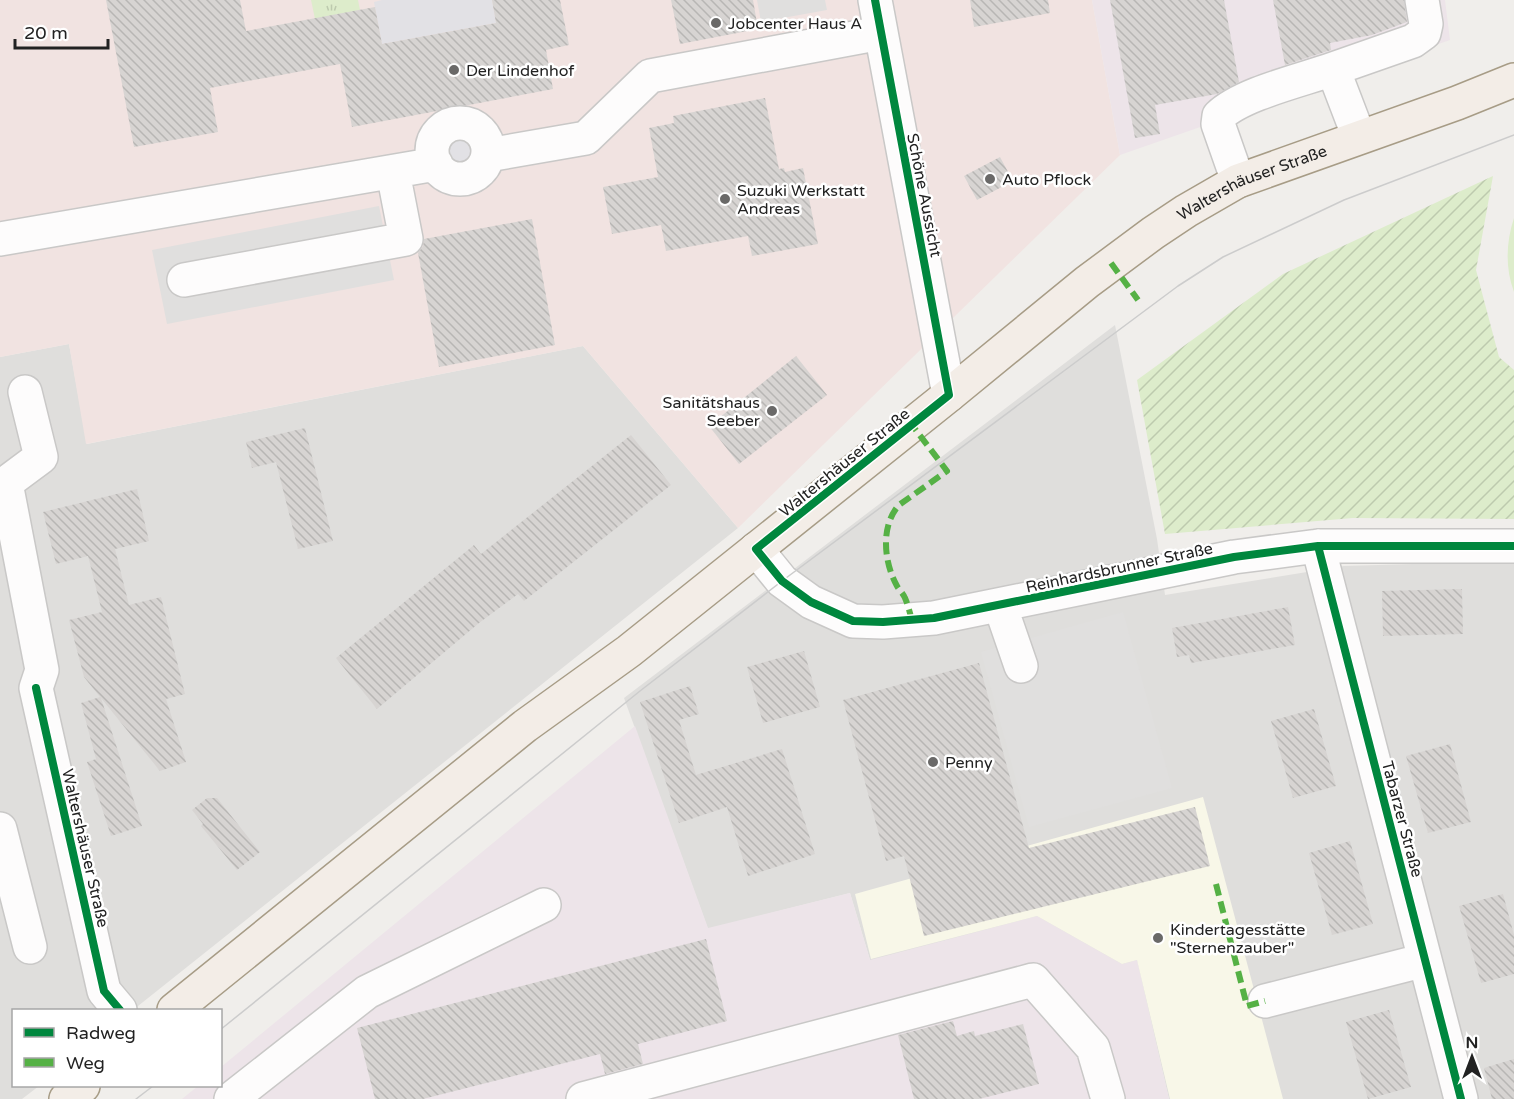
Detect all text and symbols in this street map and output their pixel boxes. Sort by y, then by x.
scale bar [15,12,108,50]
place label: Jobcenter Haus A [728,14,862,34]
marker: Jobcenter Haus A [709,16,723,30]
text: 20 m [24,22,68,44]
place label: Der Lindenhof [466,61,575,81]
marker: Der Lindenhof [447,63,461,77]
street label: Schöne Aussicht [902,132,946,259]
street label: Waltershäuser Straße [1174,141,1330,225]
place label: Auto Pflock [1002,170,1092,190]
marker: Auto Pflock [983,172,997,186]
place label: Suzuki Werkstatt Andreas [737,181,865,219]
marker: Suzuki Werkstatt Andreas [718,192,732,206]
place label: Sanitätshaus Seeber [663,393,761,431]
marker: Sanitätshaus Seeber [765,404,779,418]
street label: Waltershäuser Straße [775,404,914,522]
street label: Reinhardsbrunner Straße [1024,538,1215,598]
place label: Penny [945,753,993,773]
marker: Penny [926,755,940,769]
street label: Tabarzer Straße [1377,759,1427,880]
street label: Waltershäuser Straße [57,767,113,930]
place label: Kindertagesstätte "Sternenzauber" [1170,920,1305,958]
marker: Kindertagesstätte "Sternenzauber" [1151,931,1165,945]
legend [12,1009,222,1087]
text: Radweg [66,1022,136,1044]
north arrow [1442,1027,1502,1087]
text: N [1466,1033,1478,1053]
text: Weg [66,1052,105,1074]

